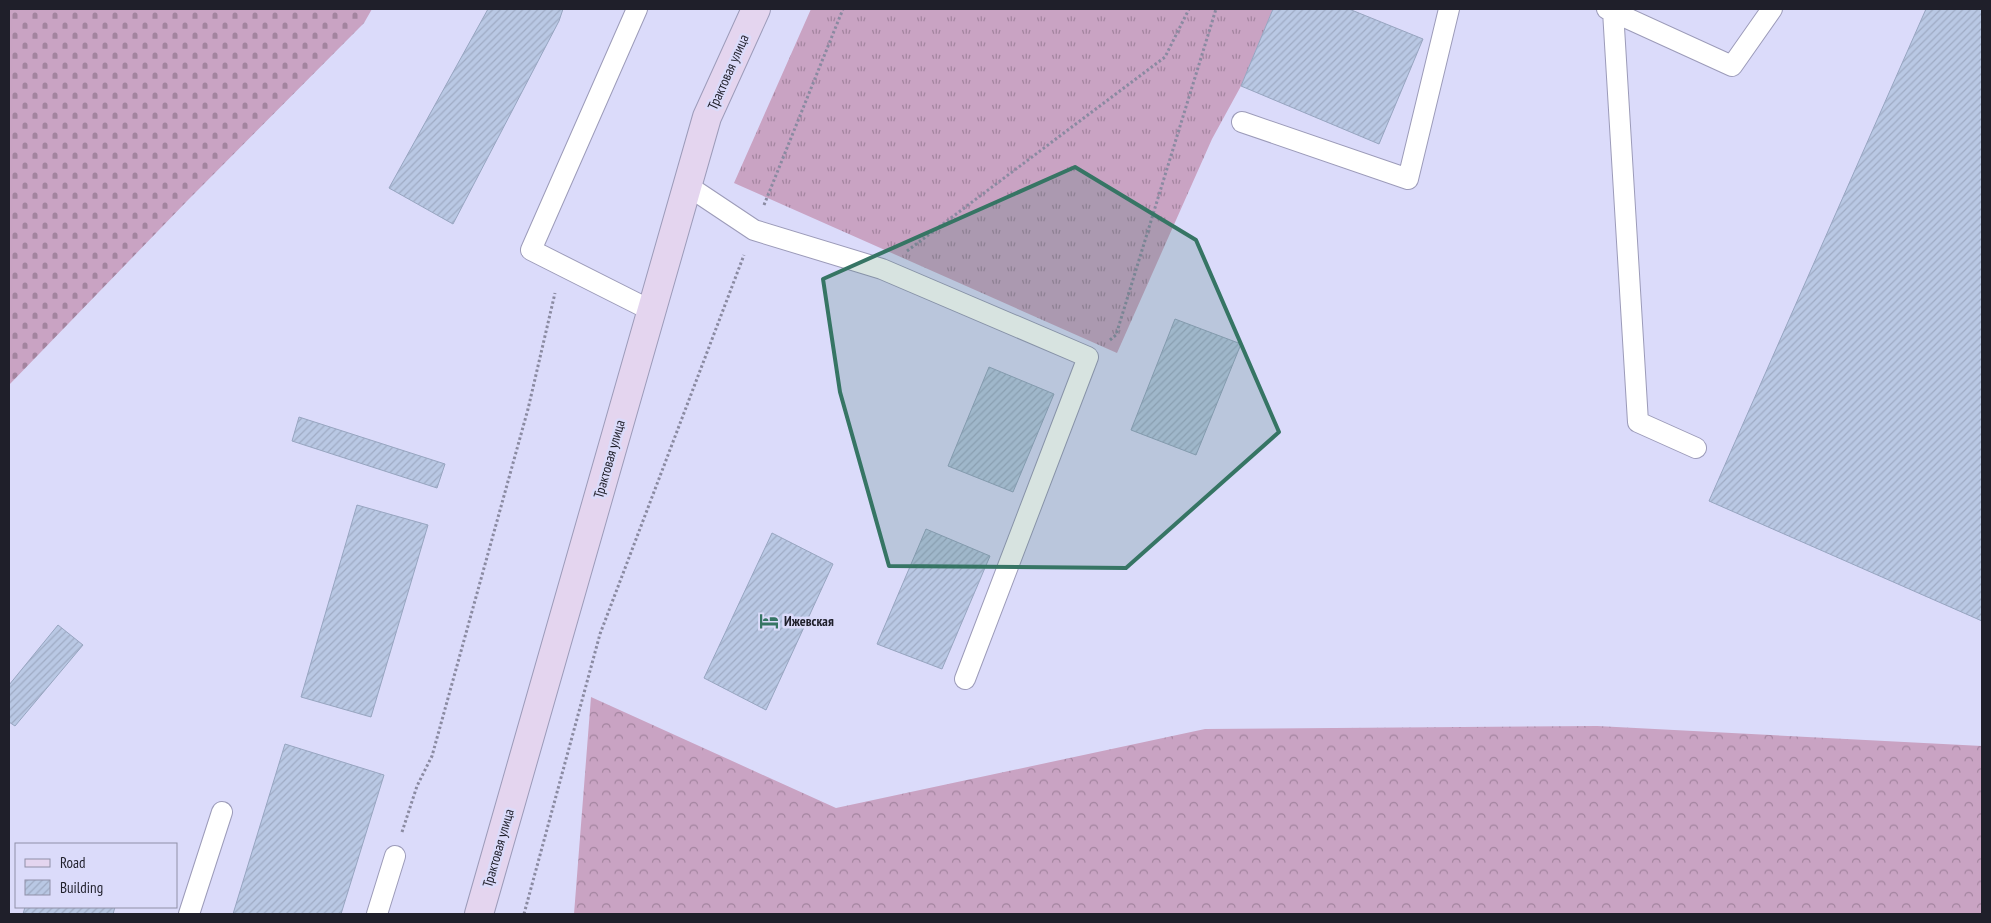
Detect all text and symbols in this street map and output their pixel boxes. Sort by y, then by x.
street label: Трактовая улица [703,31,753,113]
street label: Трактовая улица [589,418,629,500]
hotel icon: Ижевская [758,610,780,632]
place label: Ижевская [784,612,834,630]
street label: Трактовая улица [478,807,518,889]
legend [15,843,178,908]
text: Road [60,853,86,872]
text: Building [60,878,103,897]

